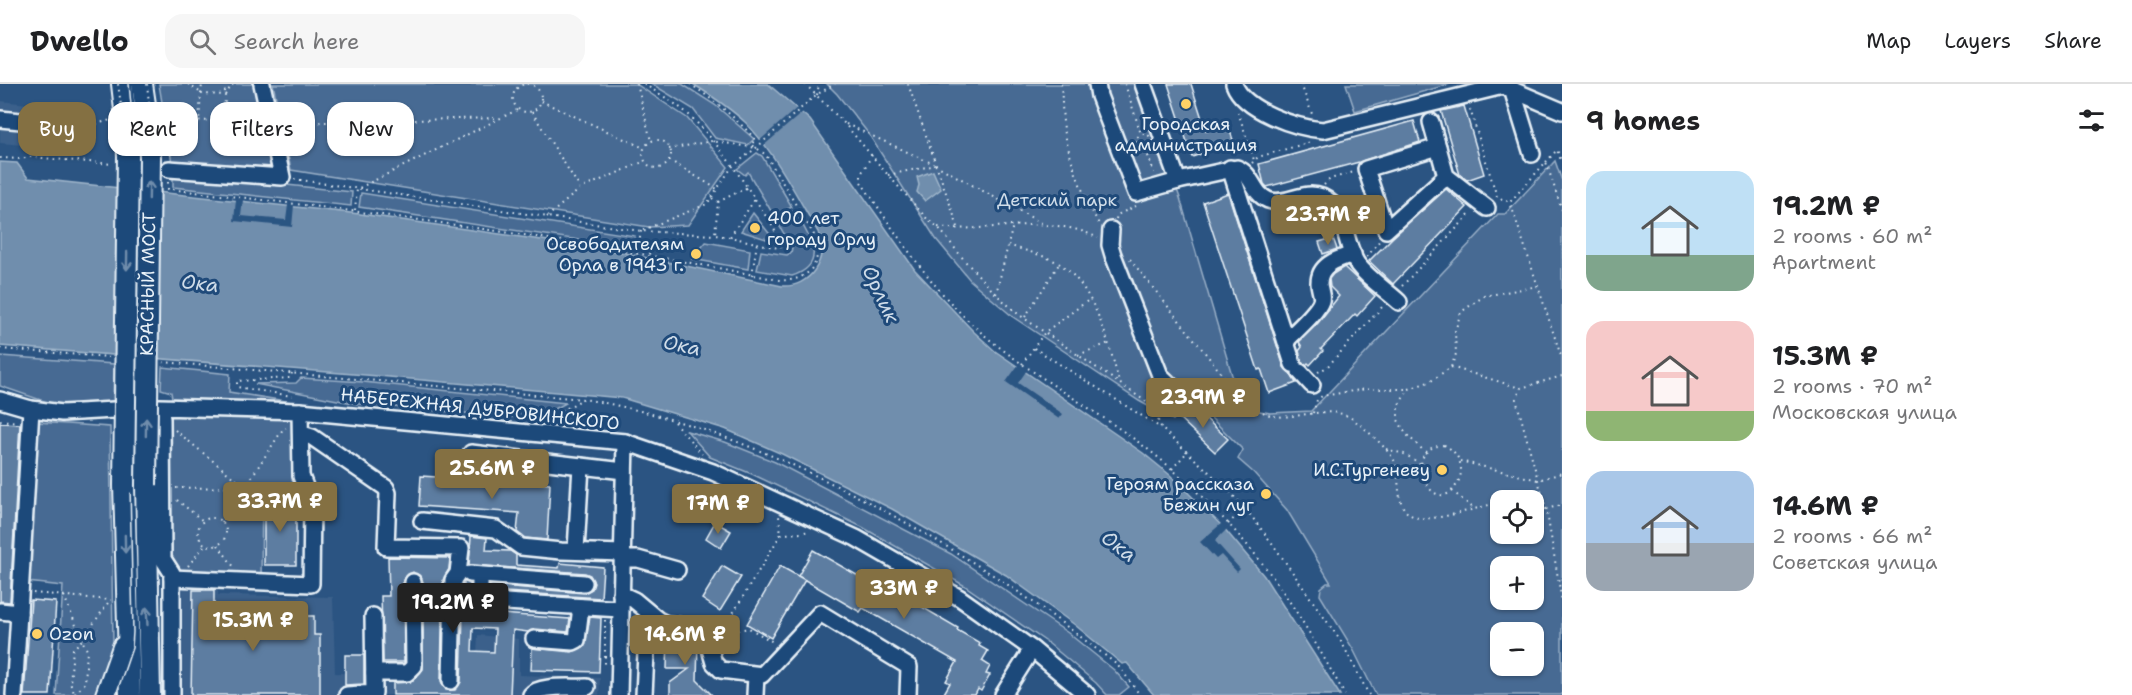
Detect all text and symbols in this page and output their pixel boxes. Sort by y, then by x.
search box [165,14,585,68]
text: Dwello [30,22,129,60]
icon: search [186,25,219,58]
text: Search here [234,27,360,56]
text: Map [1866,27,1911,55]
text: Layers [1944,27,2011,55]
text: Share [2044,27,2102,55]
marker: Городская администрация [1179,97,1193,111]
chip: Buy [18,102,96,156]
chip: Rent [108,102,198,156]
chip: Filters [210,102,315,156]
chip: New [327,102,414,156]
text: 9 homes [1586,103,1700,138]
icon: filters [2075,104,2108,137]
place label: Городская администрация [1115,112,1257,157]
one-way arrow [143,180,155,200]
park label: Детский парк [997,188,1118,212]
text: 19.2M ₽ [1772,188,1880,223]
pin: 23.7M ₽ [1273,195,1383,246]
icon: home [1634,195,1706,267]
text: 23.7M ₽ [1285,201,1371,227]
place label: 400 лет городу Орлу [767,206,876,251]
street label: КРАСНЫЙ МОСТ [135,212,161,356]
marker: 400 лет городу Орлу [748,221,762,235]
text: 2 rooms · 60 m² [1772,223,1932,249]
place label: Освободителям Орла в 1943 г. [546,232,684,277]
marker: Освободителям Орла в 1943 г. [689,247,703,261]
text: Apartment [1772,249,1876,275]
one-way arrow [121,250,132,270]
water label: Орлик [856,261,906,327]
water label: Ока [180,268,220,298]
water label: Ока [661,328,703,362]
text: 15.3M ₽ [1772,338,1878,373]
icon: home [1634,345,1706,417]
text: 2 rooms · 70 m² [1772,373,1933,399]
pin: 23.9M ₽ [1148,378,1258,429]
street label: НАБЕРЕЖНАЯ ДУБРОВИНСКОГО [339,382,621,436]
text: 23.9M ₽ [1160,384,1246,410]
text: Московская улица [1772,399,1957,425]
one-way arrow [141,417,152,437]
pin: 25.6M ₽ [437,449,547,500]
text: 25.6M ₽ [449,455,535,481]
place label: И.С.Тургеневу [1313,458,1430,482]
marker: И.С.Тургеневу [1435,463,1449,477]
place label: Героям рассказа Бежин луг [1106,472,1254,517]
pin: 33.7M ₽ [225,482,335,533]
pin: 17M ₽ [676,484,760,535]
marker: Героям рассказа Бежин луг [1259,487,1273,501]
text: 33.7M ₽ [237,488,323,514]
text: 14.6M ₽ [1772,488,1879,523]
text: 17M ₽ [686,490,750,516]
map controls [1490,490,1544,676]
button: locate [1490,490,1544,544]
icon: home [1634,495,1706,567]
text: 2 rooms · 66 m² [1772,523,1933,549]
water label: Ока [1096,524,1142,568]
one-way arrow [119,533,131,553]
text: Советская улица [1772,549,1937,575]
button: + [1490,556,1544,610]
pin: 33M ₽ [862,569,946,620]
text: 33M ₽ [870,575,938,601]
pin: 19.2M ₽ [398,583,508,634]
text: 19.2M ₽ [411,589,495,615]
pin: 15.3M ₽ [198,601,308,652]
one-way arrow [142,606,153,626]
text: 15.3M ₽ [212,607,294,633]
pin: 14.6M ₽ [630,615,740,666]
text: 14.6M ₽ [644,621,726,647]
place label: Ozon [49,622,94,646]
button: − [1490,622,1544,676]
marker: Ozon [30,627,44,641]

